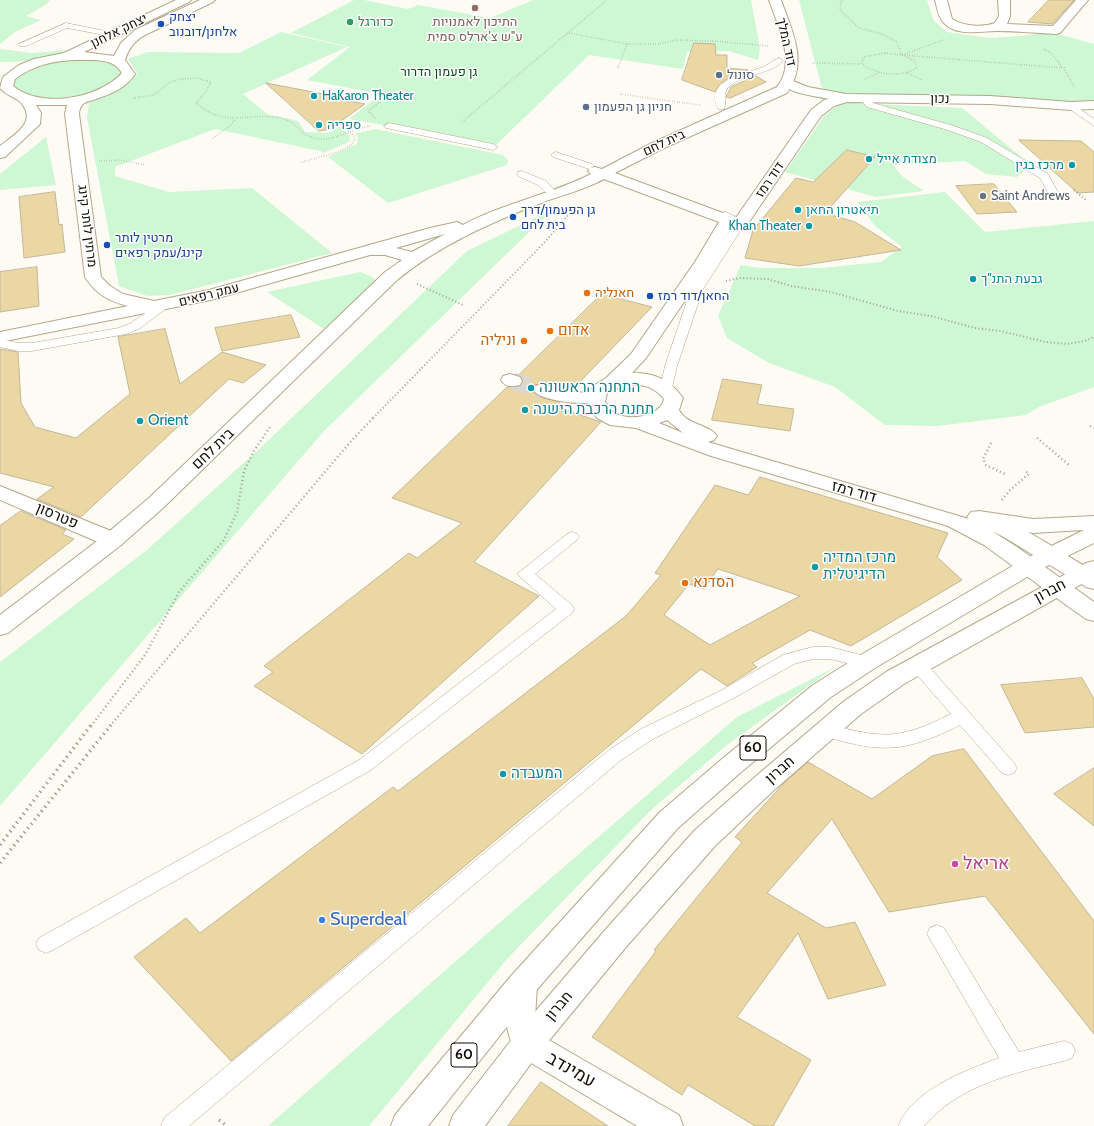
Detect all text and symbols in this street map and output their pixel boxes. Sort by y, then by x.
marker: התיכון לאמנויות ע"ש צ'ארלס סמית [470,3,480,13]
place label: יצחק אלחנן/דובנוב [169,9,237,40]
street label: יצחק אלחנן [88,11,150,51]
place label: כדורגל [358,14,394,30]
place label: התיכון לאמנויות ע"ש צ'ארלס סמית [427,14,523,45]
street label: דוד המלך [773,16,799,68]
marker: כדורגל [345,17,355,27]
marker: יצחק אלחנן/דובנוב [156,19,166,29]
park label: גן פעמון הדרור [400,64,478,80]
place label: סונול [727,67,754,83]
marker: סונול [714,70,724,80]
place label: HaKaron Theater [322,88,414,104]
marker: HaKaron Theater [309,91,319,101]
street label: נכון [930,91,950,107]
place label: חניון גן הפעמון [594,99,672,115]
marker: חניון גן הפעמון [581,102,591,112]
place label: ספריה [327,117,361,133]
marker: ספריה [314,120,324,130]
street label: בית לחם [640,126,688,160]
place label: מצודת אייל [877,151,937,167]
marker: מצודת אייל [864,154,874,164]
place label: מרכז בגין [1015,157,1064,173]
street label: דוד רמז [752,159,788,201]
marker: מרכז בגין [1067,160,1077,170]
street label: מרתין לותר קינג [74,184,100,268]
place label: Saint Andrews [991,188,1070,204]
marker: Saint Andrews [978,191,988,201]
place label: גן הפעמון/דרך בית לחם [521,202,596,233]
place label: תיאטרון החאן [806,202,879,218]
marker: תיאטרון החאן [793,205,803,215]
marker: גן הפעמון/דרך בית לחם [508,212,518,222]
place label: Khan Theater [728,218,801,234]
marker: Khan Theater [804,221,814,231]
place label: מרטין לותר קינג/עמק רפאים [115,230,203,261]
marker: מרטין לותר קינג/עמק רפאים [102,240,112,250]
place label: גבעת התנ"ך [981,271,1043,287]
marker: גבעת התנ"ך [968,274,978,284]
street label: עמק רפאים [177,280,241,310]
place label: חאנליה [595,285,634,301]
marker: חאנליה [582,288,592,298]
place label: החאן/דוד רמז [658,288,729,304]
marker: החאן/דוד רמז [645,291,655,301]
place label: אדום [558,322,589,340]
marker: אדום [545,326,555,336]
place label: וניליה [481,332,516,350]
marker: וניליה [519,336,529,346]
place label: התחנה הראשונה [539,379,640,397]
marker: התחנה הראשונה [526,383,536,393]
place label: תחנת הרכבת הישנה [533,401,654,419]
marker: תחנת הרכבת הישנה [520,405,530,415]
place label: Orient [148,412,188,430]
marker: Orient [135,416,145,426]
street label: בית לחם [188,425,238,473]
street label: דוד רמז [830,477,878,507]
street label: פטרסון [33,499,81,533]
place label: מרכז המדיה הדיגיטלית [823,549,896,584]
marker: מרכז המדיה הדיגיטלית [810,562,820,572]
place label: הסדנא [693,574,734,592]
street label: חברון [1031,575,1069,607]
marker: הסדנא [680,578,690,588]
road number: 60 [740,736,766,760]
street label: חברון [762,752,798,788]
place label: המעבדה [511,765,563,783]
marker: המעבדה [498,769,508,779]
place label: אריאל [963,853,1010,875]
marker: אריאל [950,859,960,869]
place label: Superdeal [330,909,407,931]
marker: Superdeal [317,915,327,925]
street label: חברון [541,988,577,1024]
road number: 60 [451,1043,477,1067]
street label: עמינדב [543,1047,599,1093]

